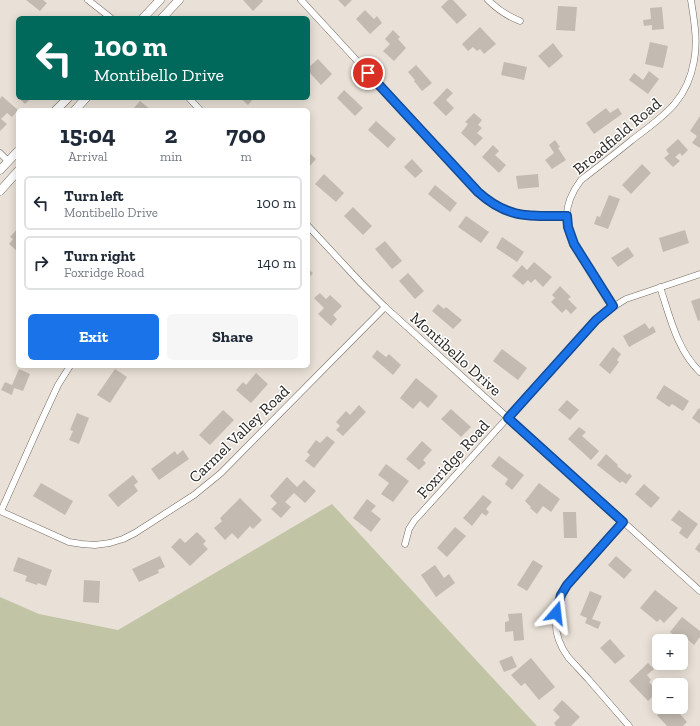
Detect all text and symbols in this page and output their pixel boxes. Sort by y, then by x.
text: 100 m [94,30,167,63]
icon: left [28,32,80,84]
pin [351,56,385,90]
icon: arrive [357,62,379,84]
text: Montibello Drive [94,64,224,86]
street label: Broadfield Road [569,94,665,178]
text: 15:04 [60,120,116,149]
text: 2 [165,120,178,149]
text: 700 [226,120,266,149]
text: Arrival [68,149,108,164]
text: min [160,149,182,164]
text: m [240,149,252,164]
text: Turn left [64,187,124,205]
icon: left [30,192,52,214]
text: 100 m [257,194,296,212]
text: Montibello Drive [64,205,158,220]
text: Turn right [64,247,135,265]
icon: right [30,252,52,274]
text: 140 m [257,254,296,272]
text: Foxridge Road [64,265,144,280]
street label: Montibello Drive [407,308,505,400]
button: Exit [28,314,159,360]
button: Share [167,314,298,360]
street label: Carmel Valley Road [185,381,293,487]
street label: Foxridge Road [413,416,493,502]
position arrow [535,592,577,634]
map controls [652,634,688,714]
button: + [652,634,688,670]
button: − [652,678,688,714]

